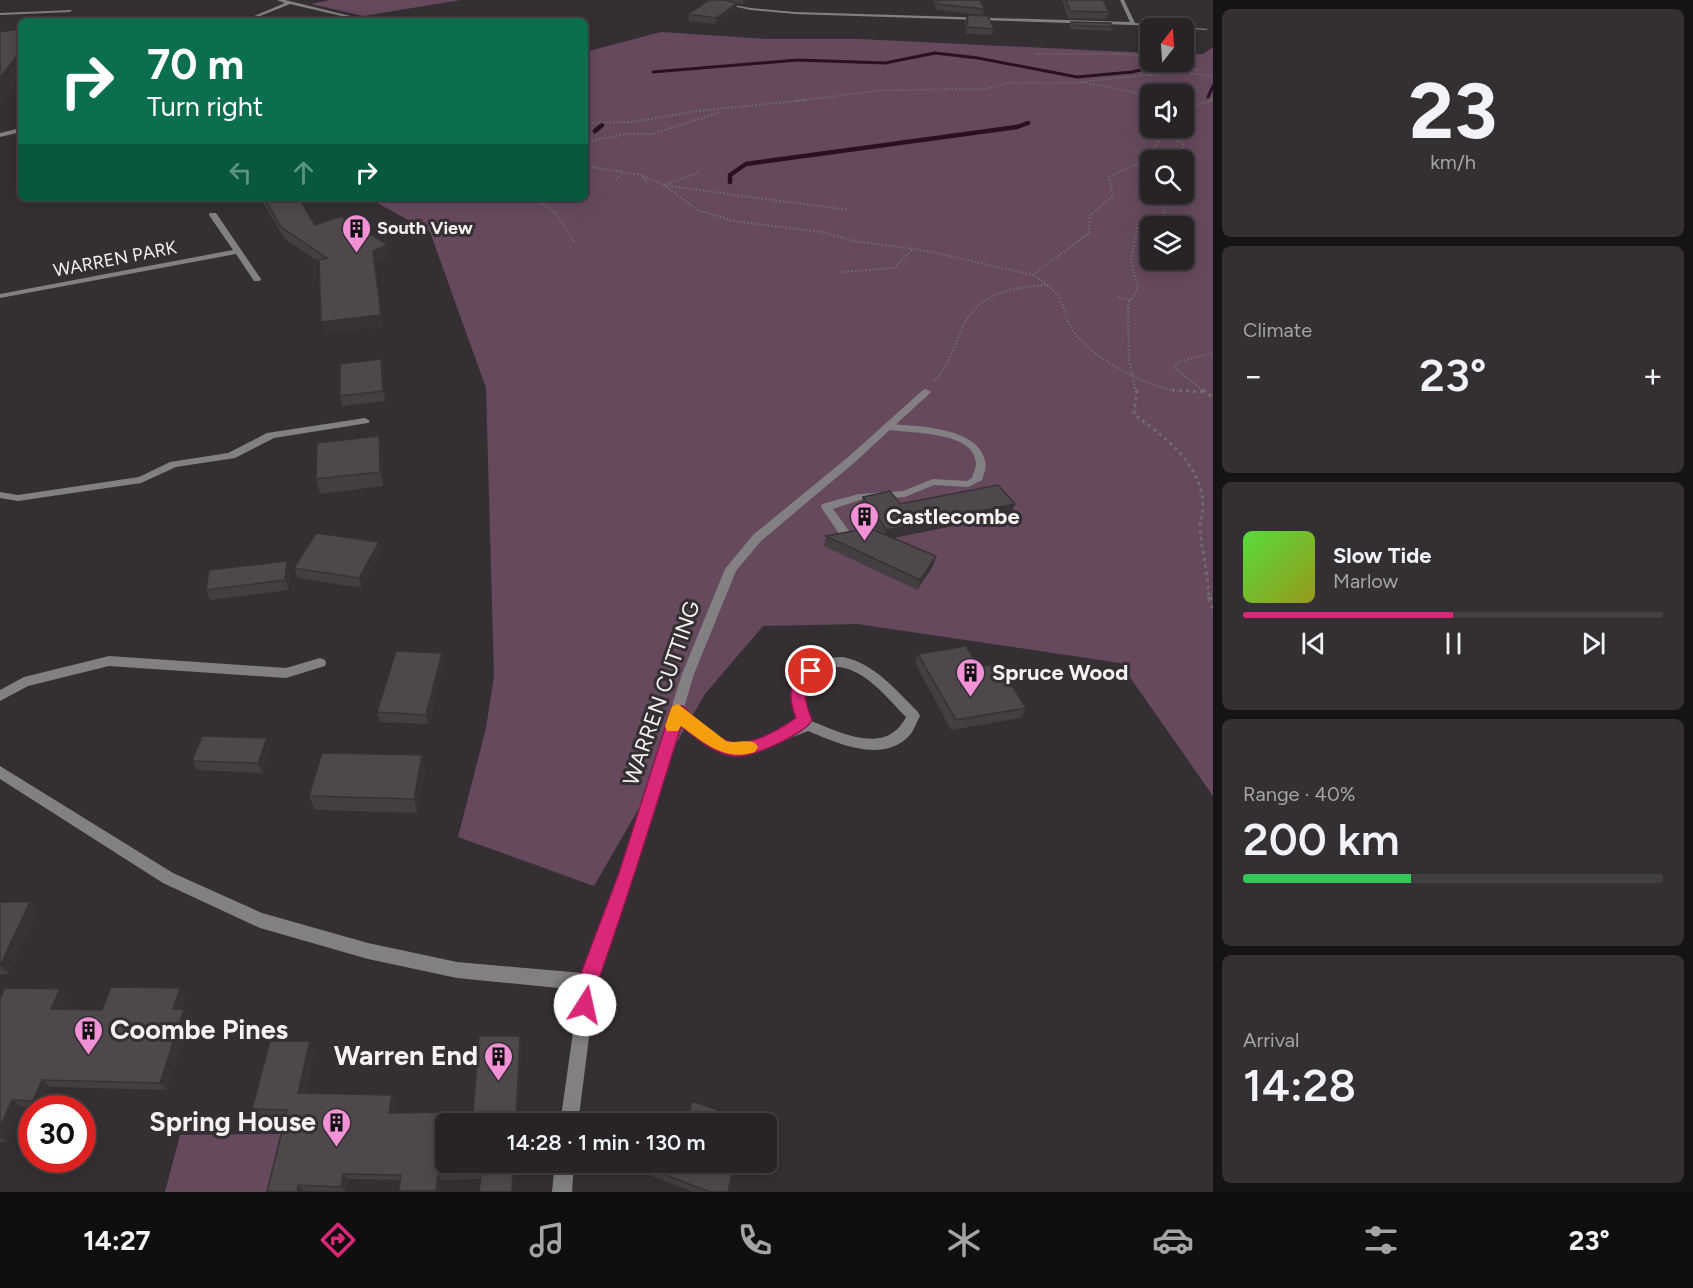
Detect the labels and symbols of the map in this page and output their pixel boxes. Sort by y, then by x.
north arrow [1140,18,1194,72]
building icon: South View [340,212,372,254]
place label: South View [377,217,473,239]
street label: WARREN PARK [51,236,179,282]
building icon: Castlecombe [849,500,881,542]
place label: Castlecombe [886,503,1020,530]
street label: WARREN CUTTING [617,597,706,789]
pin [785,645,836,696]
building icon: Spruce Wood [955,656,987,698]
place label: Spruce Wood [992,659,1128,686]
position arrow [553,973,617,1037]
place label: Coombe Pines [110,1013,289,1046]
building icon: Coombe Pines [73,1014,105,1056]
place label: Warren End [334,1039,478,1072]
building icon: Warren End [483,1040,515,1082]
speed limit sign: 30 [18,1095,96,1173]
place label: Spring House [149,1105,316,1138]
building icon: Spring House [321,1106,353,1148]

